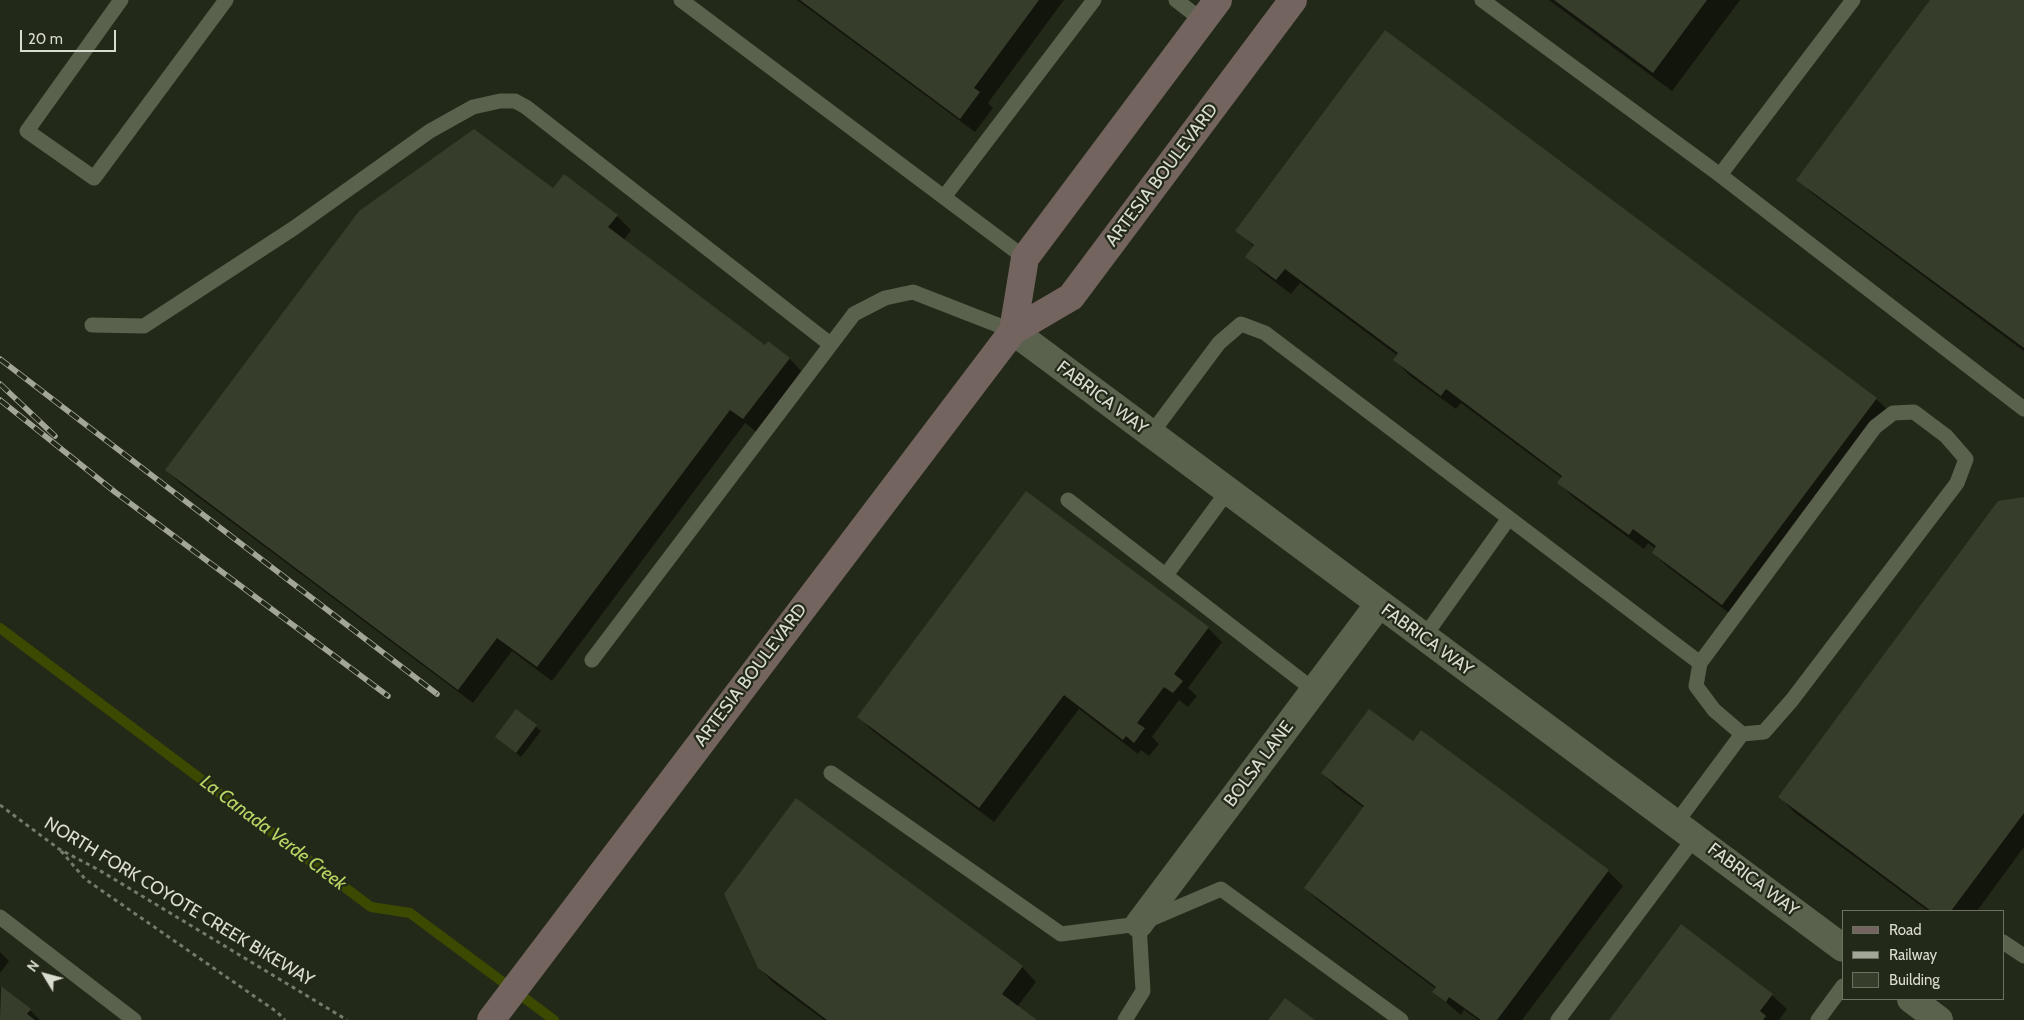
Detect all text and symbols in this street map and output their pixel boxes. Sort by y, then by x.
scale bar [22,20,119,52]
text: 20 m [28,30,63,48]
street label: ARTESIA BOULEVARD [1101,99,1223,251]
street label: FABRICA WAY [1052,357,1152,439]
street label: ARTESIA BOULEVARD [690,599,812,751]
street label: FABRICA WAY [1377,599,1477,681]
street label: BOLSA LANE [1220,717,1298,811]
water label: La Canada Verde Creek [195,771,351,895]
street label: NORTH FORK COYOTE CREEK BIKEWAY [40,813,318,991]
street label: FABRICA WAY [1703,839,1803,921]
legend [1842,910,2004,1000]
text: Road [1889,921,1922,939]
text: Railway [1889,946,1937,964]
north arrow [20,950,70,1000]
text: N [23,957,43,975]
text: Building [1889,971,1940,989]

